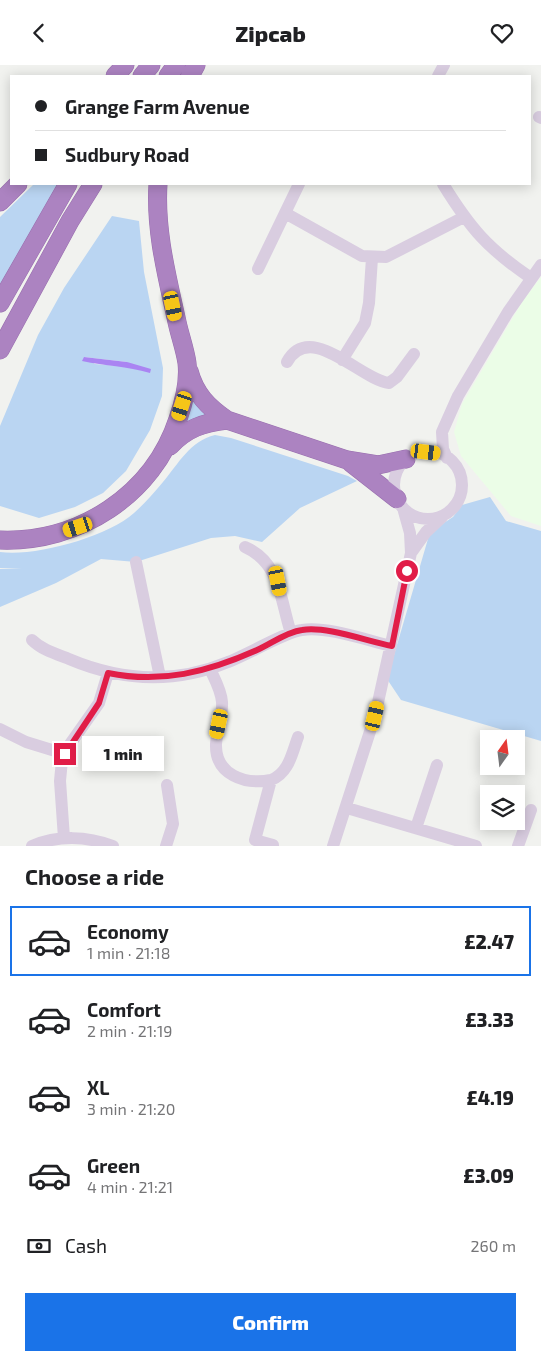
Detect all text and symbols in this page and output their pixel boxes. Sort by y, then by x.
icon: back [25,19,53,47]
icon: heart [488,19,516,47]
text: Zipcab [235,20,306,46]
text: Grange Farm Avenue [65,95,250,118]
text: Sudbury Road [65,143,189,166]
car [162,290,183,322]
car [170,389,193,423]
car [410,443,441,461]
car [61,515,94,539]
route start [396,560,418,582]
car [267,565,288,597]
car [364,700,385,732]
car [208,708,229,740]
north arrow [480,730,525,775]
map controls [480,730,525,830]
callout: 1 min [82,737,165,771]
route end [54,743,76,765]
text: 1 min [103,744,143,763]
button: layers [480,785,525,830]
text: Choose a ride [25,863,164,889]
icon: car [27,919,72,964]
text: Economy [87,920,169,943]
text: £2.47 [464,930,514,953]
text: 1 min · 21:18 [87,943,170,962]
icon: car [27,997,72,1042]
text: Comfort [87,998,161,1021]
text: £3.33 [465,1008,514,1031]
text: 2 min · 21:19 [87,1021,172,1040]
icon: car [27,1075,72,1120]
text: XL [87,1076,109,1099]
text: £4.19 [466,1086,514,1109]
text: 3 min · 21:20 [87,1099,175,1118]
icon: car [27,1153,72,1198]
text: Green [87,1154,140,1177]
text: £3.09 [463,1164,514,1187]
text: 4 min · 21:21 [87,1177,173,1196]
icon: cash [25,1232,53,1260]
text: Cash [65,1234,107,1257]
text: 260 m [471,1236,516,1255]
button: Confirm [25,1293,516,1351]

